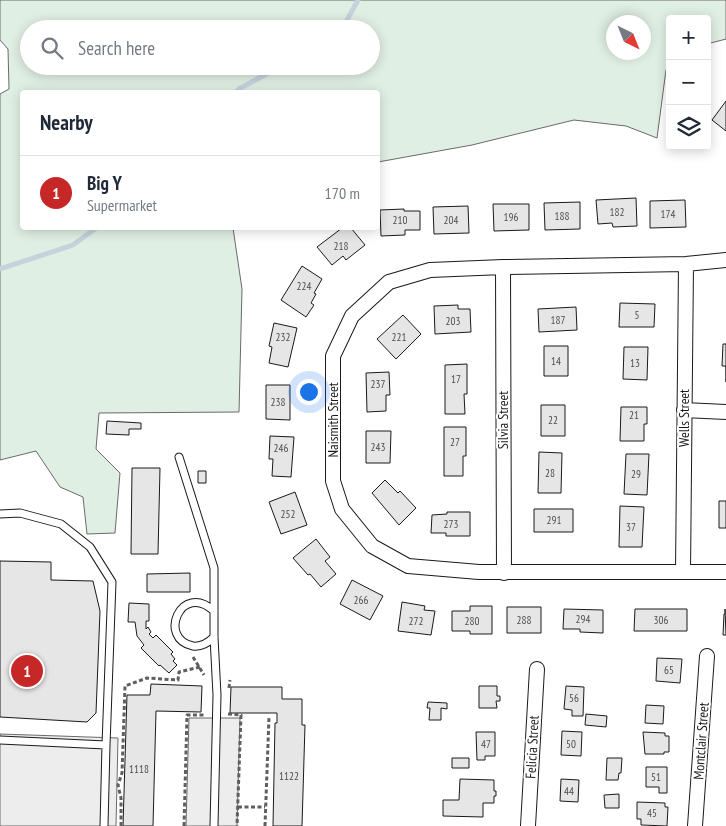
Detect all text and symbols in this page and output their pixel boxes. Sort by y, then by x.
north arrow [606,15,651,60]
map controls [666,15,711,150]
button: + [666,15,711,60]
search box [20,20,380,75]
icon: search [38,34,66,62]
text: Search here [78,36,155,60]
button: − [666,60,711,105]
button: layers [666,105,711,150]
text: Nearby [40,109,93,136]
text: Big Y [87,171,122,195]
text: 1 [52,183,60,203]
text: 170 m [325,183,360,203]
text: Supermarket [87,195,157,215]
house number: 182 [610,205,624,219]
house number: 174 [661,207,675,221]
house number: 188 [555,209,569,223]
house number: 196 [504,210,518,224]
house number: 210 [393,213,407,227]
house number: 204 [444,213,458,227]
house number: 218 [334,239,348,253]
house number: 224 [297,279,311,293]
house number: 5 [635,308,640,322]
house number: 187 [551,313,565,327]
house number: 203 [446,314,460,328]
house number: 232 [276,330,290,344]
house number: 221 [392,330,406,344]
house number: 14 [551,354,561,368]
house number: 13 [630,356,640,370]
house number: 17 [451,372,461,386]
house number: 237 [371,377,385,391]
your location [296,379,322,405]
street label: Naismith Street [324,382,342,458]
street label: Wells Street [675,389,693,447]
street label: Silvia Street [494,391,512,449]
house number: 238 [271,395,285,409]
house number: 21 [629,408,639,422]
house number: 22 [548,413,558,427]
house number: 27 [450,435,460,449]
house number: 243 [371,440,385,454]
house number: 246 [274,441,288,455]
house number: 28 [545,466,555,480]
house number: 29 [631,467,641,481]
house number: 252 [281,507,295,521]
house number: 291 [547,513,561,527]
house number: 273 [444,517,458,531]
house number: 37 [626,520,636,534]
house number: 266 [354,593,368,607]
house number: 294 [576,612,590,626]
house number: 288 [517,613,531,627]
house number: 306 [654,613,668,627]
house number: 272 [409,614,423,628]
house number: 280 [465,614,479,628]
pin: 1 [11,652,43,690]
house number: 65 [664,663,674,677]
house number: 56 [569,691,579,705]
street label: Montclair Street [689,702,713,780]
street label: Felicia Street [521,715,543,779]
house number: 47 [481,737,491,751]
house number: 50 [566,737,576,751]
house number: 1118 [129,762,149,776]
house number: 1122 [279,769,299,783]
house number: 51 [651,770,661,784]
house number: 44 [564,784,574,798]
house number: 45 [647,806,657,820]

